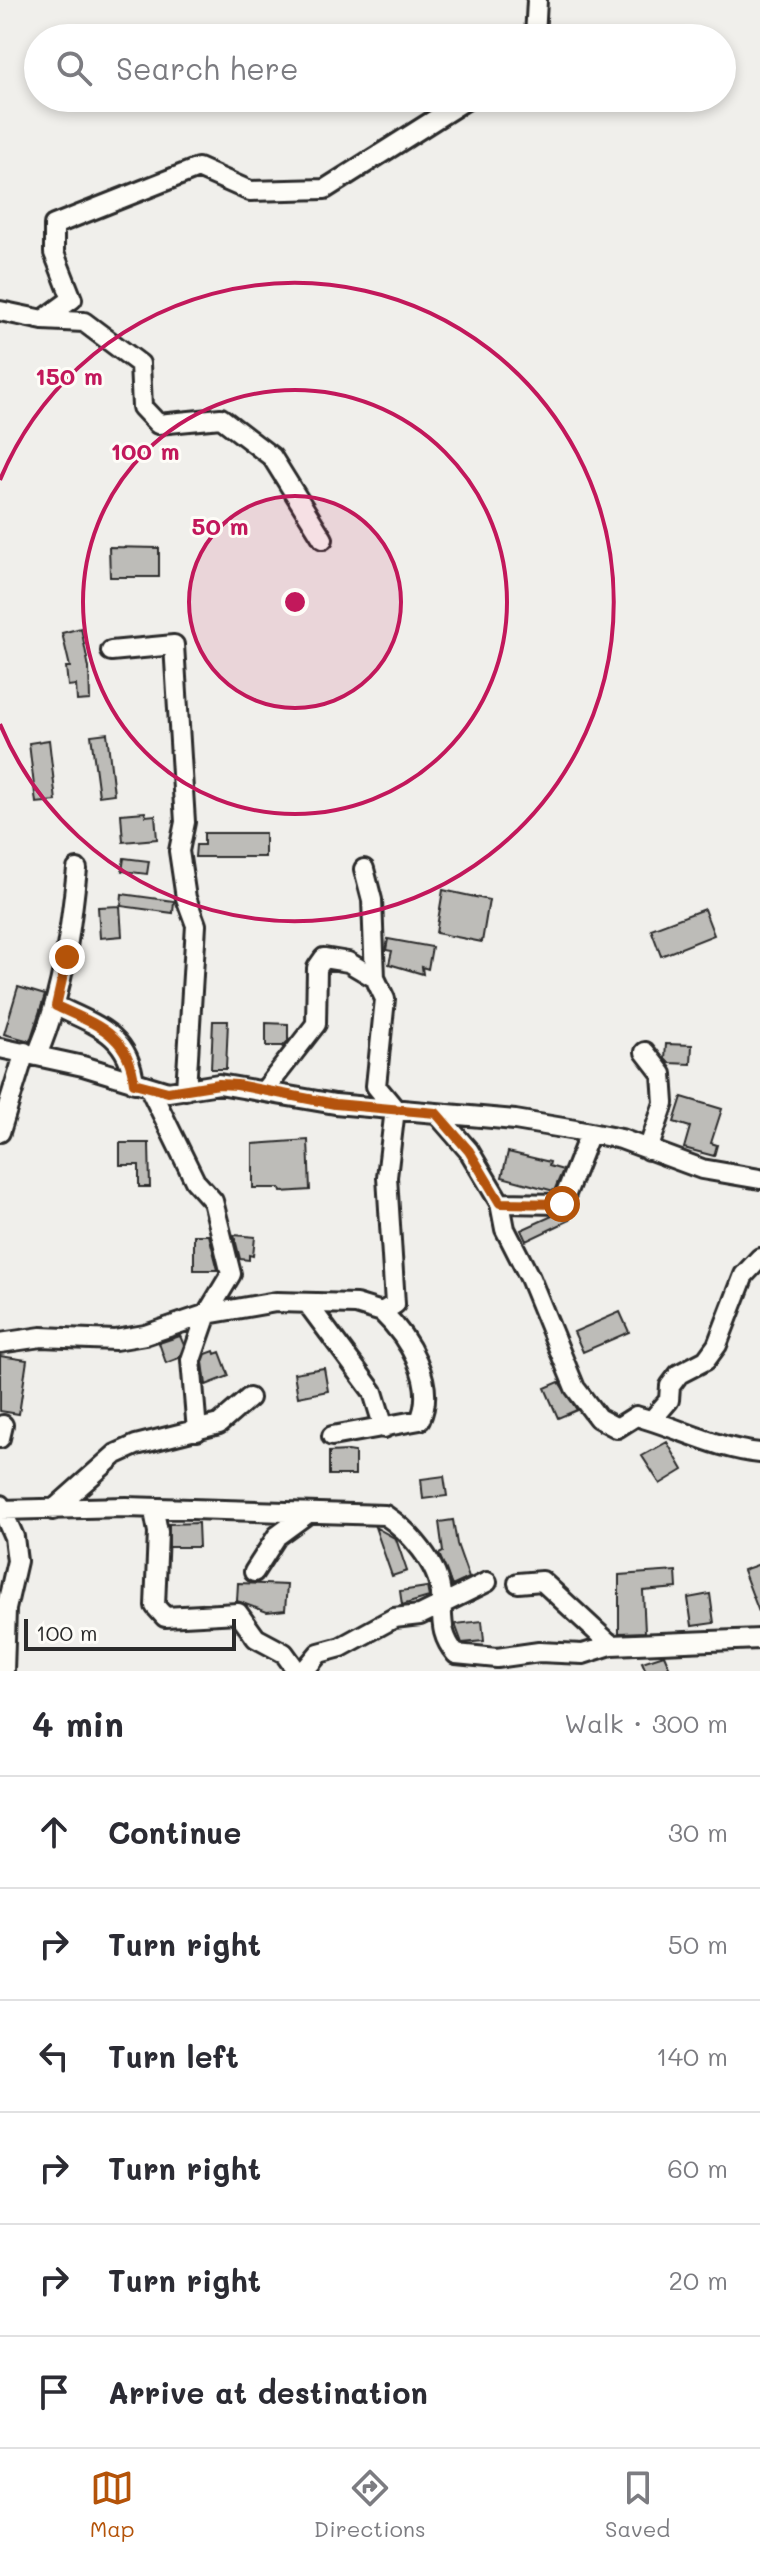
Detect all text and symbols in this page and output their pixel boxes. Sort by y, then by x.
search box [24,24,736,112]
icon: search [52,46,96,90]
text: Search here [116,48,299,88]
text: 150 m [35,360,103,391]
text: 100 m [110,435,180,466]
text: 50 m [191,510,249,541]
centre of rings [281,588,309,616]
route end [49,939,85,975]
route start [544,1186,580,1222]
scale bar [24,1615,236,1651]
text: 100 m [36,1618,98,1647]
text: 4 min [32,1701,124,1746]
text: Walk · 300 m [564,1706,728,1740]
icon: ahead [32,1810,76,1854]
text: Continue [108,1812,241,1852]
text: 30 m [668,1815,728,1849]
icon: right [32,1922,76,1966]
text: Turn right [108,1924,261,1964]
text: 50 m [668,1927,728,1961]
icon: left [32,2034,76,2078]
text: Turn left [108,2036,239,2076]
text: 140 m [656,2039,728,2073]
icon: right [32,2146,76,2190]
text: Turn right [108,2148,261,2188]
text: 60 m [667,2151,728,2185]
icon: right [32,2258,76,2302]
text: Turn right [108,2260,261,2300]
text: 20 m [668,2263,728,2297]
icon: arrive [32,2370,76,2414]
text: Arrive at destination [108,2372,428,2412]
tab: Map [90,2466,135,2543]
tab: Directions [314,2466,426,2543]
tab: Saved [605,2466,670,2543]

